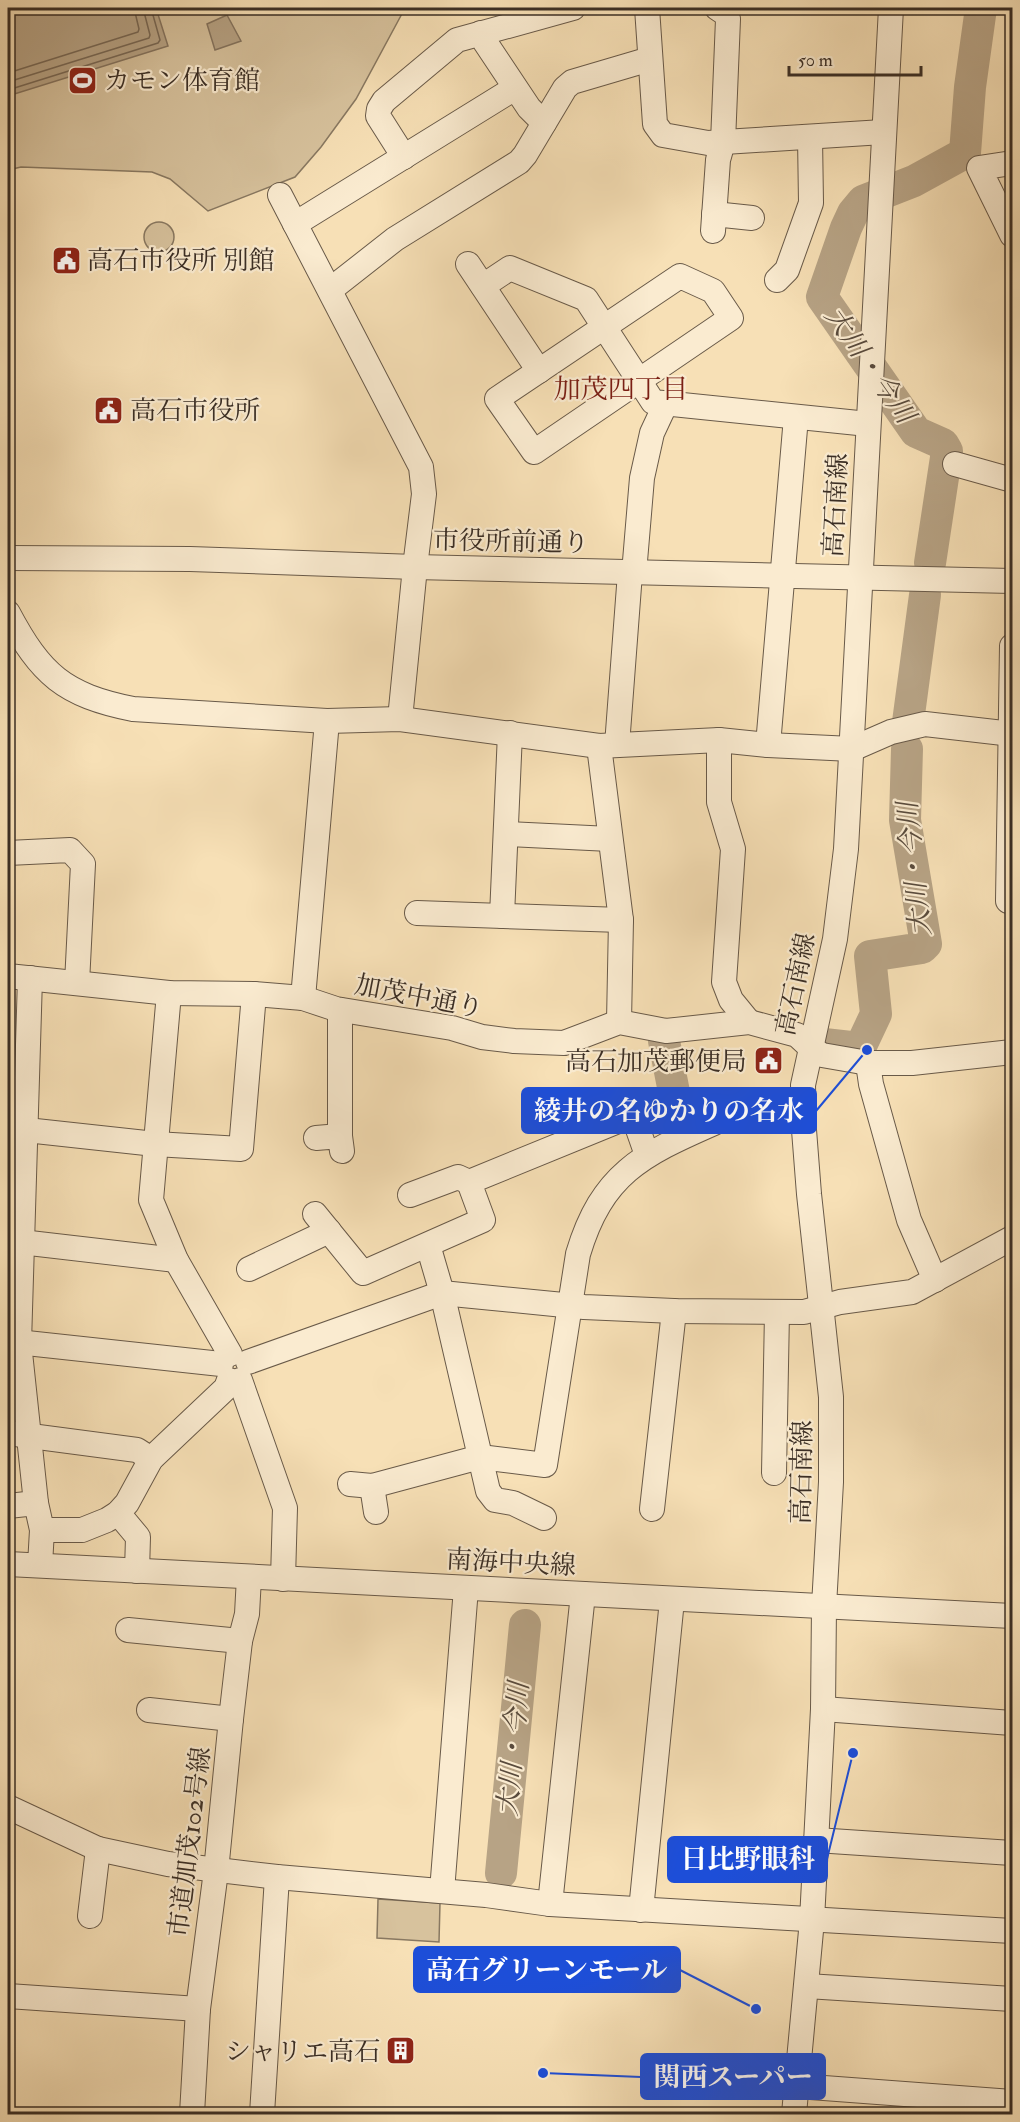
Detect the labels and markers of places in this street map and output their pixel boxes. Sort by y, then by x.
sports icon: カモン体育館 [67,64,99,96]
place label: カモン体育館 [104,65,260,97]
public building icon: 高石市役所 別館 [50,244,82,276]
place label: 高石市役所 別館 [87,245,274,277]
public building icon: 高石市役所 [93,394,125,426]
place label: 高石市役所 [130,395,260,427]
public building icon: 高石加茂郵便局 [752,1045,784,1077]
place label: 高石加茂郵便局 [565,1046,747,1078]
callout: 綾井の名ゆかりの名水 [522,1088,816,1133]
callout: 日比野眼科 [668,1837,827,1882]
callout: 高石グリーンモール [414,1947,680,1992]
building icon: シャリエ高石 [385,2035,417,2067]
place label: シャリエ高石 [225,2036,380,2068]
callout: 関西スーパー [641,2054,825,2099]

